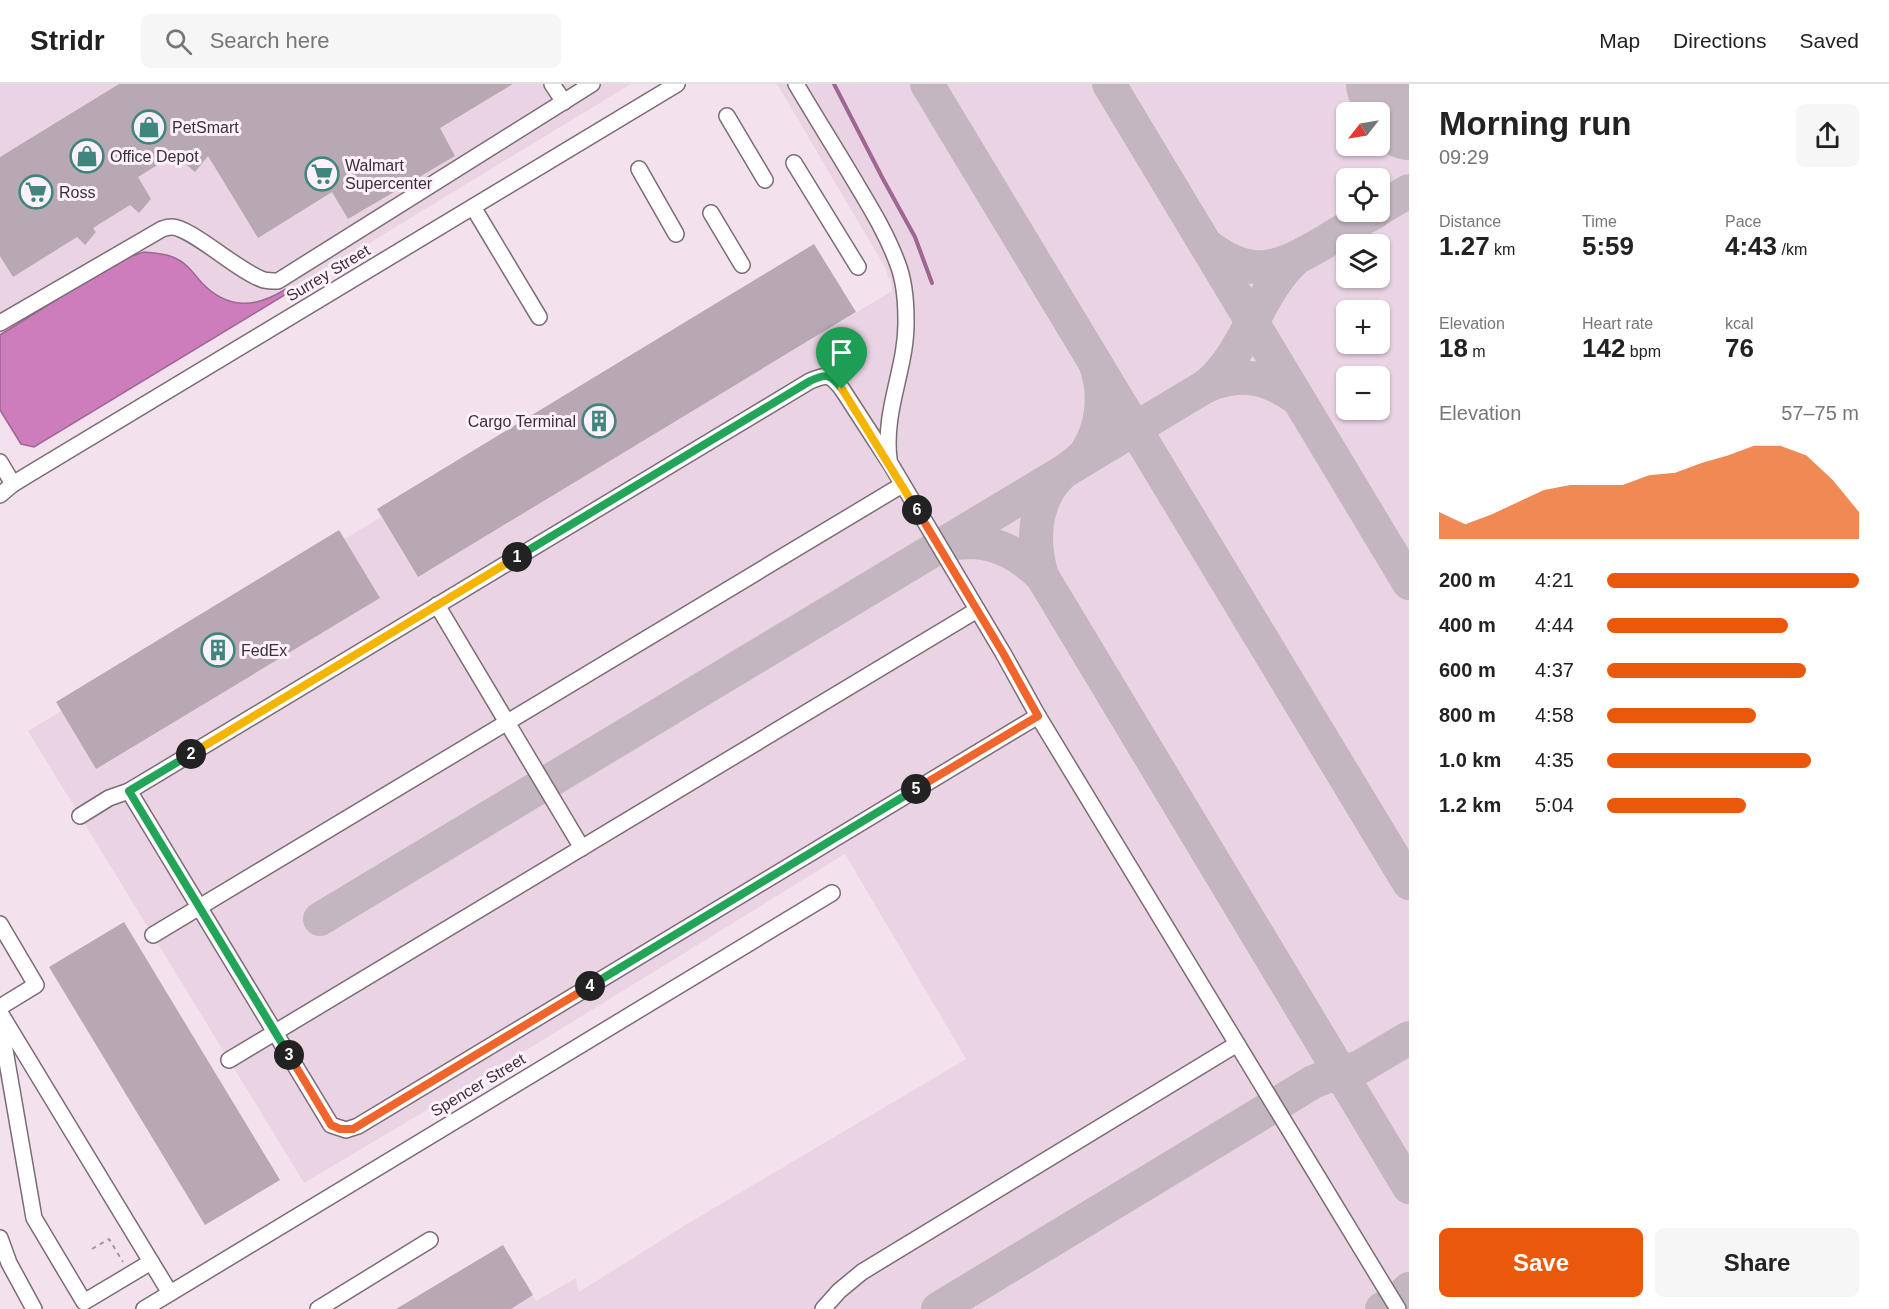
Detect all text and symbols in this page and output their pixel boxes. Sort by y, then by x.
search box [141,14,561,68]
text: Stridr [30,25,105,56]
icon: search [162,25,195,58]
text: Search here [210,28,330,53]
text: Map [1599,29,1640,52]
text: Directions [1673,29,1766,52]
text: Saved [1799,29,1859,52]
north arrow [1336,102,1390,156]
map controls [1336,102,1390,420]
button: share [1796,104,1859,167]
text: Morning run [1439,105,1631,142]
shop icon: PetSmart [131,109,167,145]
place label: PetSmart [172,119,239,136]
shop icon: Office Depot [69,138,105,174]
text: 09:29 [1439,146,1489,168]
place label: Office Depot [110,148,199,165]
supermarket icon: Walmart Supercenter [304,156,340,192]
place label: Walmart Supercenter [345,157,433,192]
button: locate [1336,168,1390,222]
supermarket icon: Ross [18,174,54,210]
place label: Ross [59,184,95,201]
text: Distance [1439,213,1501,230]
text: Time [1582,213,1617,230]
text: Pace [1725,213,1761,230]
text: 1.27 [1439,231,1490,261]
text: 5:59 [1582,231,1634,261]
text: 4:43 [1725,231,1777,261]
button: layers [1336,234,1390,288]
street label: Surrey Street [283,241,373,305]
text: km [1490,241,1515,258]
text: /km [1777,241,1807,258]
button: + [1336,300,1390,354]
text: Elevation [1439,315,1505,332]
text: Heart rate [1582,315,1653,332]
text: kcal [1725,315,1753,332]
pin [816,327,867,389]
text: 18 [1439,333,1468,363]
text: 142 [1582,333,1625,363]
text: 76 [1725,333,1754,363]
icon: arrive [825,336,858,369]
text: m [1468,343,1486,360]
text: bpm [1625,343,1661,360]
button: − [1336,366,1390,420]
text: Elevation [1439,402,1521,424]
text: 57–75 m [1781,402,1859,424]
building icon: Cargo Terminal [581,403,617,439]
place label: Cargo Terminal [468,413,576,430]
pin: 6 [902,495,932,525]
text: 6 [913,501,921,518]
pin: 1 [502,542,532,572]
text: 1 [513,548,521,565]
text: 200 m [1439,569,1496,591]
text: 4:21 [1535,569,1574,591]
text: 400 m [1439,614,1496,636]
text: 4:44 [1535,614,1574,636]
building icon: FedEx [200,632,236,668]
place label: FedEx [241,642,287,659]
text: 600 m [1439,659,1496,681]
text: 4:37 [1535,659,1574,681]
text: 800 m [1439,704,1496,726]
text: 4:58 [1535,704,1574,726]
pin: 2 [176,739,206,769]
text: 2 [187,745,195,762]
text: 1.0 km [1439,749,1501,771]
text: 4:35 [1535,749,1574,771]
pin: 5 [901,774,931,804]
text: 5 [912,780,920,797]
text: 1.2 km [1439,794,1501,816]
text: 5:04 [1535,794,1574,816]
pin: 4 [575,971,605,1001]
text: 4 [586,977,594,994]
pin: 3 [274,1040,304,1070]
text: 3 [285,1046,293,1063]
street label: Spencer Street [428,1050,529,1120]
button: Save [1439,1228,1643,1297]
button: Share [1655,1228,1859,1297]

